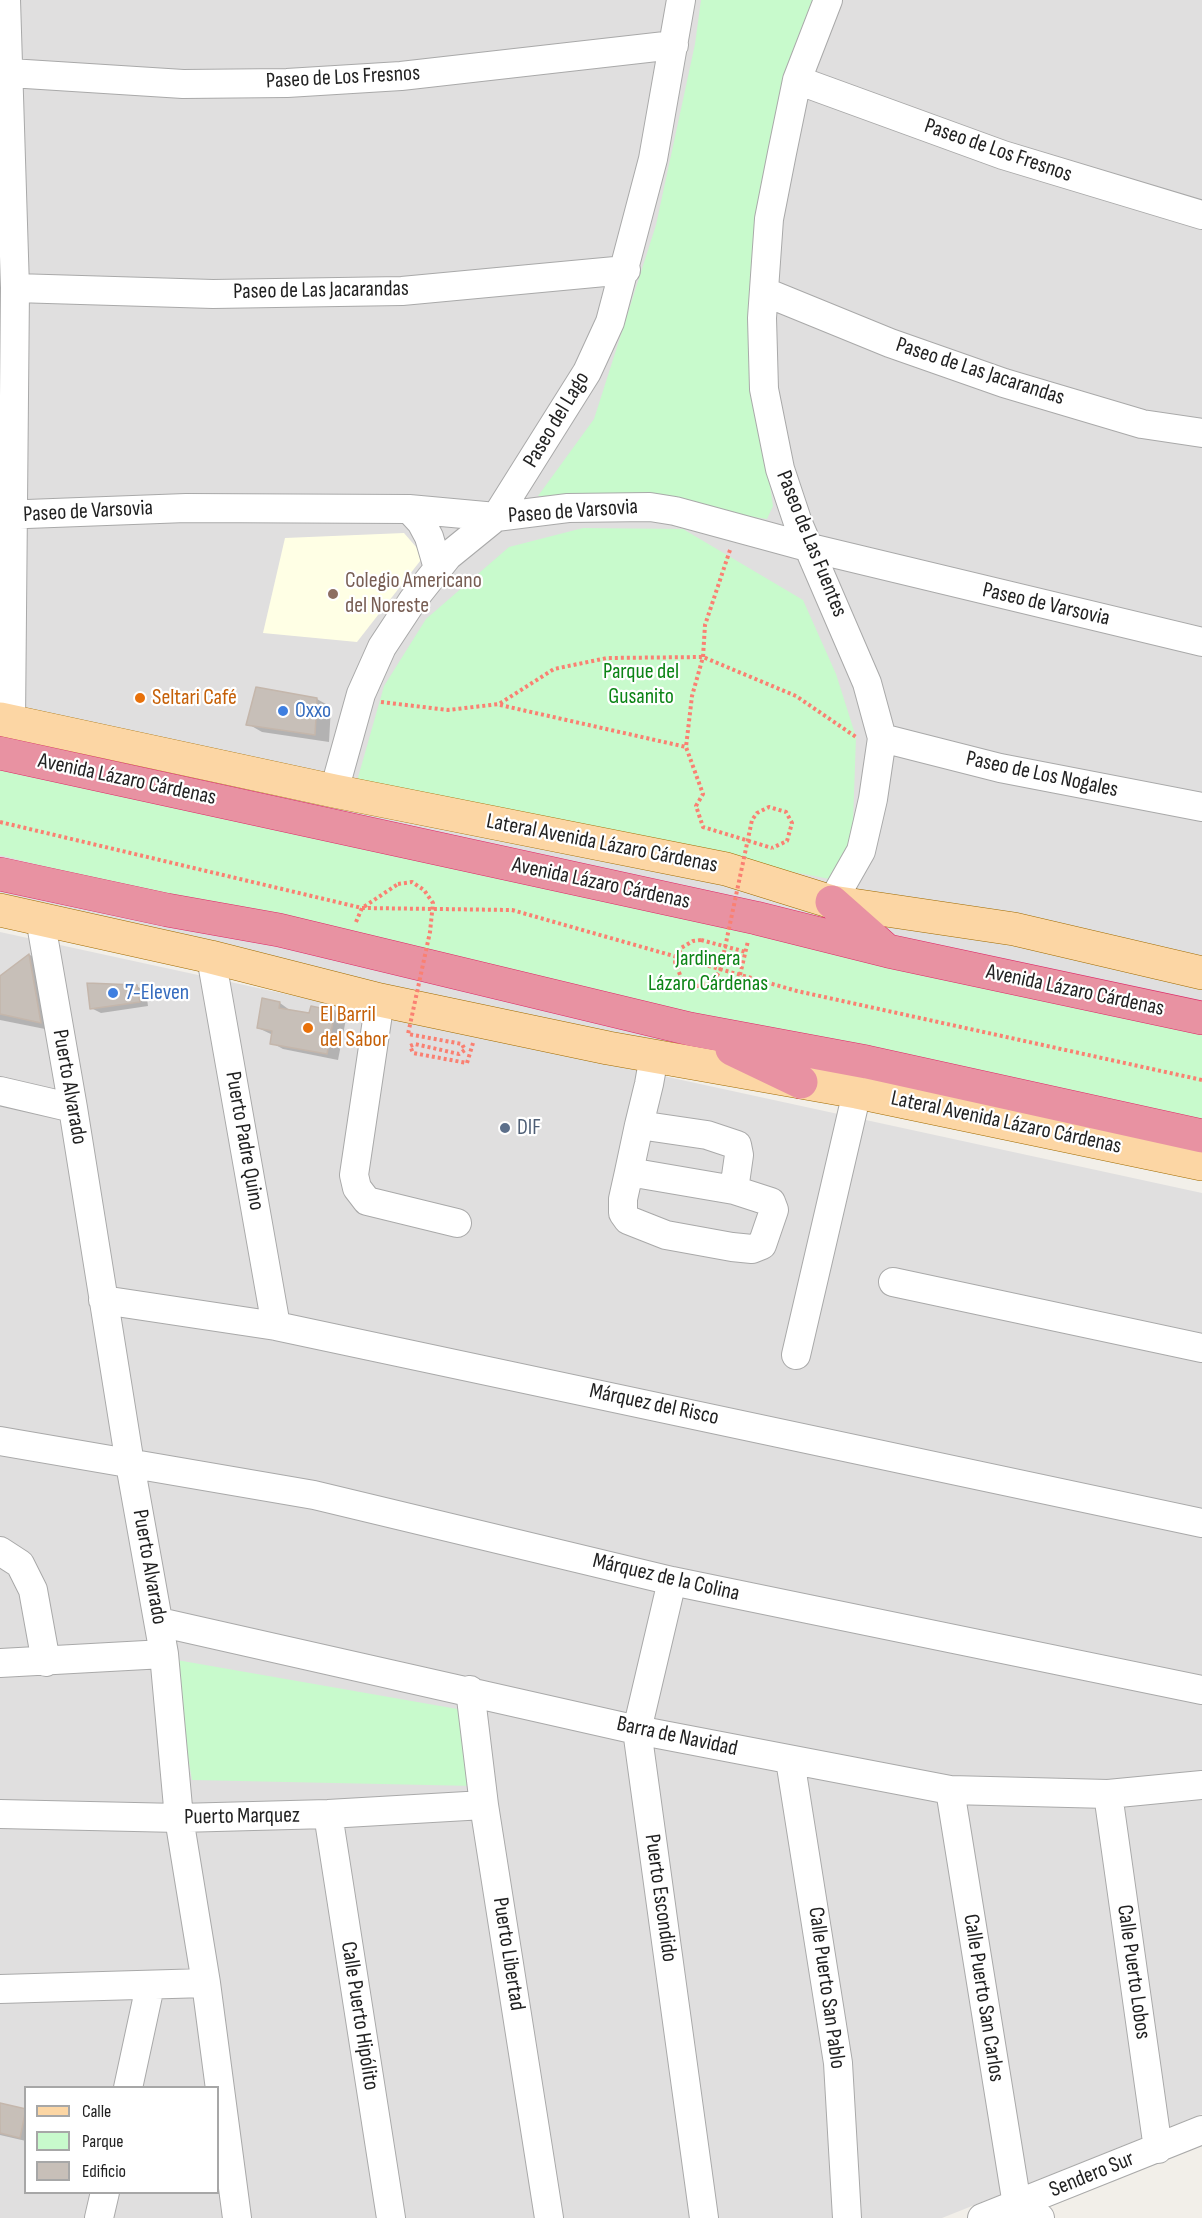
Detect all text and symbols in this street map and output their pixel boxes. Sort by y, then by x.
street label: Paseo de Los Fresnos [265,61,421,95]
street label: Paseo de Los Fresnos [921,113,1075,189]
street label: Paseo de Las Jacarandas [233,276,409,306]
street label: Paseo de Las Jacarandas [892,332,1068,412]
street label: Paseo del Lago [518,367,596,473]
street label: Paseo de Las Fuentes [770,467,852,621]
street label: Paseo de Varsovia [507,494,639,530]
street label: Paseo de Varsovia [22,495,154,529]
place label: Colegio Americano del Noreste [345,568,482,620]
street label: Paseo de Varsovia [980,578,1112,632]
marker: Colegio Americano del Noreste [326,587,340,601]
park label: Parque del Gusanito [603,659,679,710]
place label: Seltari Café [152,685,237,711]
marker: Seltari Café [133,691,147,705]
place label: Oxxo [295,698,331,724]
marker: Oxxo [276,704,290,718]
street label: Paseo de Los Nogales [964,746,1120,804]
street label: Avenida Lázaro Cárdenas [36,748,218,812]
street label: Lateral Avenida Lázaro Cárdenas [484,809,720,879]
street label: Avenida Lázaro Cárdenas [510,852,692,916]
park label: Jardinera Lázaro Cárdenas [648,946,768,998]
street label: Avenida Lázaro Cárdenas [984,959,1166,1023]
place label: 7-Eleven [125,980,189,1006]
marker: 7-Eleven [106,986,120,1000]
place label: El Barril del Sabor [320,1002,388,1054]
marker: El Barril del Sabor [301,1021,315,1035]
street label: Puerto Alvarado [46,1027,92,1147]
street label: Puerto Padre Quino [219,1069,269,1213]
street label: Lateral Avenida Lázaro Cárdenas [888,1086,1124,1160]
place label: DIF [517,1115,541,1141]
marker: DIF [498,1121,512,1135]
street label: Márquez del Risco [587,1378,721,1432]
street label: Puerto Alvarado [126,1507,172,1627]
street label: Márquez de la Colina [590,1548,742,1608]
street label: Barra de Navidad [614,1711,740,1763]
street label: Puerto Marquez [184,1803,300,1831]
street label: Puerto Escondido [638,1832,682,1964]
street label: Puerto Libertad [486,1896,530,2012]
street label: Calle Puerto Lobos [1110,1903,1156,2041]
street label: Calle Puerto San Pablo [802,1905,850,2071]
street label: Calle Puerto San Carlos [957,1912,1009,2084]
street label: Calle Puerto Hipólito [334,1940,384,2092]
legend [24,2086,219,2194]
text: Calle [82,2101,111,2122]
text: Parque [82,2131,123,2152]
street label: Sendero Sur [1046,2146,1138,2204]
text: Edificio [82,2161,126,2182]

